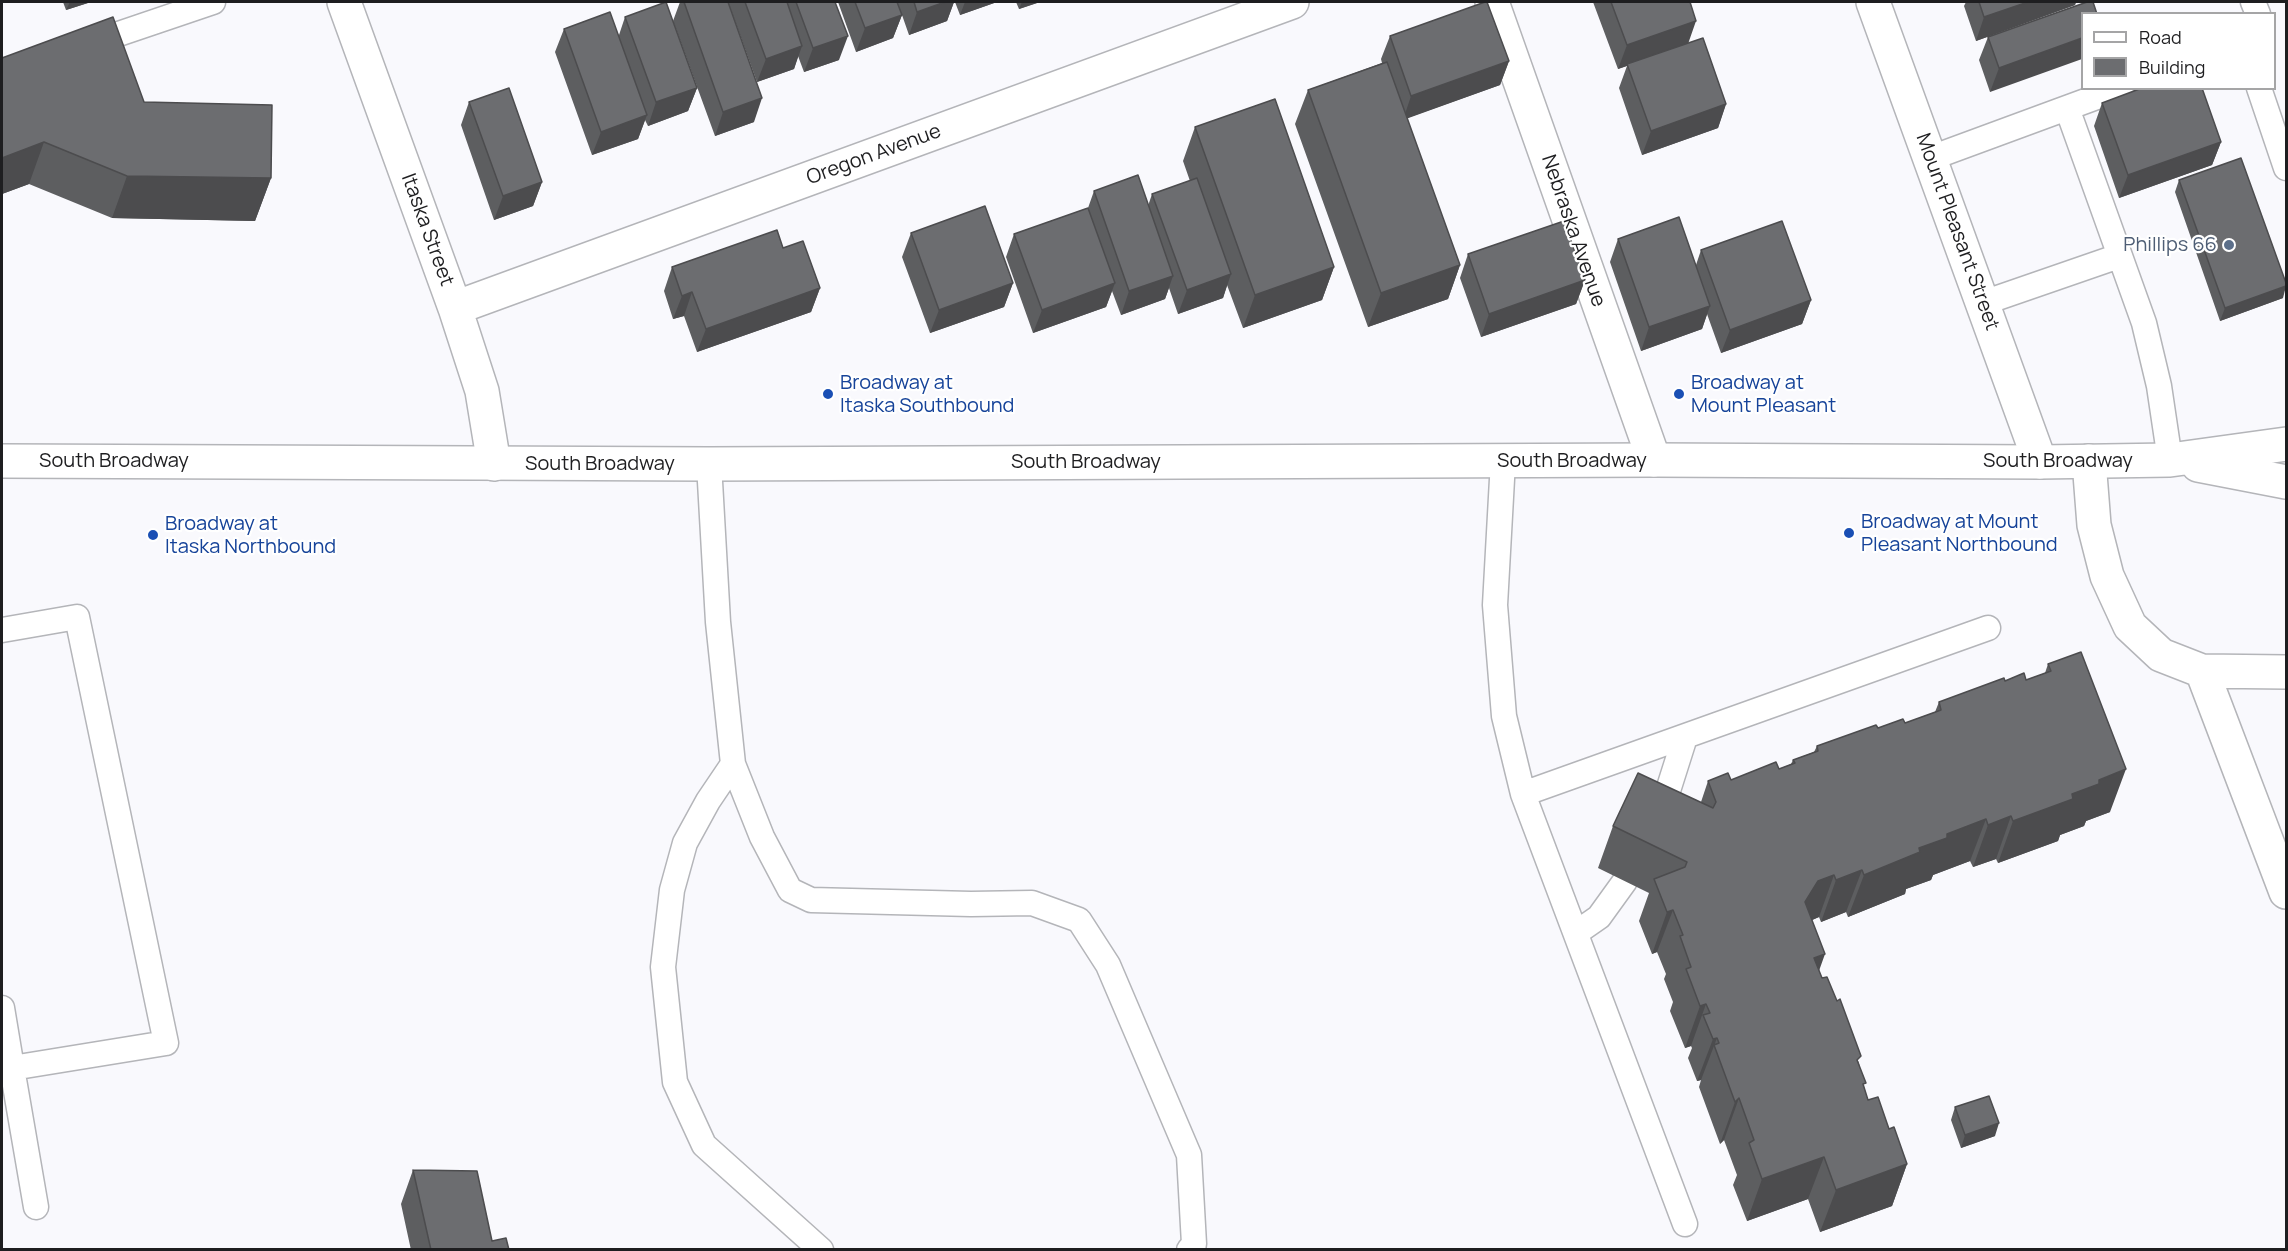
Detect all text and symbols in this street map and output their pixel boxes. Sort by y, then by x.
legend [2081,12,2276,90]
text: Road [2139,25,2182,49]
text: Building [2139,55,2205,79]
street label: Oregon Avenue [804,120,944,190]
street label: Mount Pleasant Street [1910,130,2004,334]
street label: Nebraska Avenue [1536,152,1610,310]
street label: Itaska Street [396,170,458,290]
place label: Phillips 66 [2123,233,2217,257]
marker: Phillips 66 [2222,238,2236,252]
place label: Broadway at Itaska Southbound [840,371,1014,418]
place label: Broadway at Mount Pleasant [1691,371,1836,418]
marker: Broadway at Itaska Southbound [821,387,835,401]
marker: Broadway at Mount Pleasant [1672,387,1686,401]
street label: South Broadway [39,449,189,473]
street label: South Broadway [1497,449,1647,473]
street label: South Broadway [1983,449,2133,473]
street label: South Broadway [1011,450,1161,474]
street label: South Broadway [525,452,675,476]
place label: Broadway at Mount Pleasant Northbound [1861,510,2058,557]
place label: Broadway at Itaska Northbound [165,512,336,559]
marker: Broadway at Mount Pleasant Northbound [1842,526,1856,540]
marker: Broadway at Itaska Northbound [146,528,160,542]

